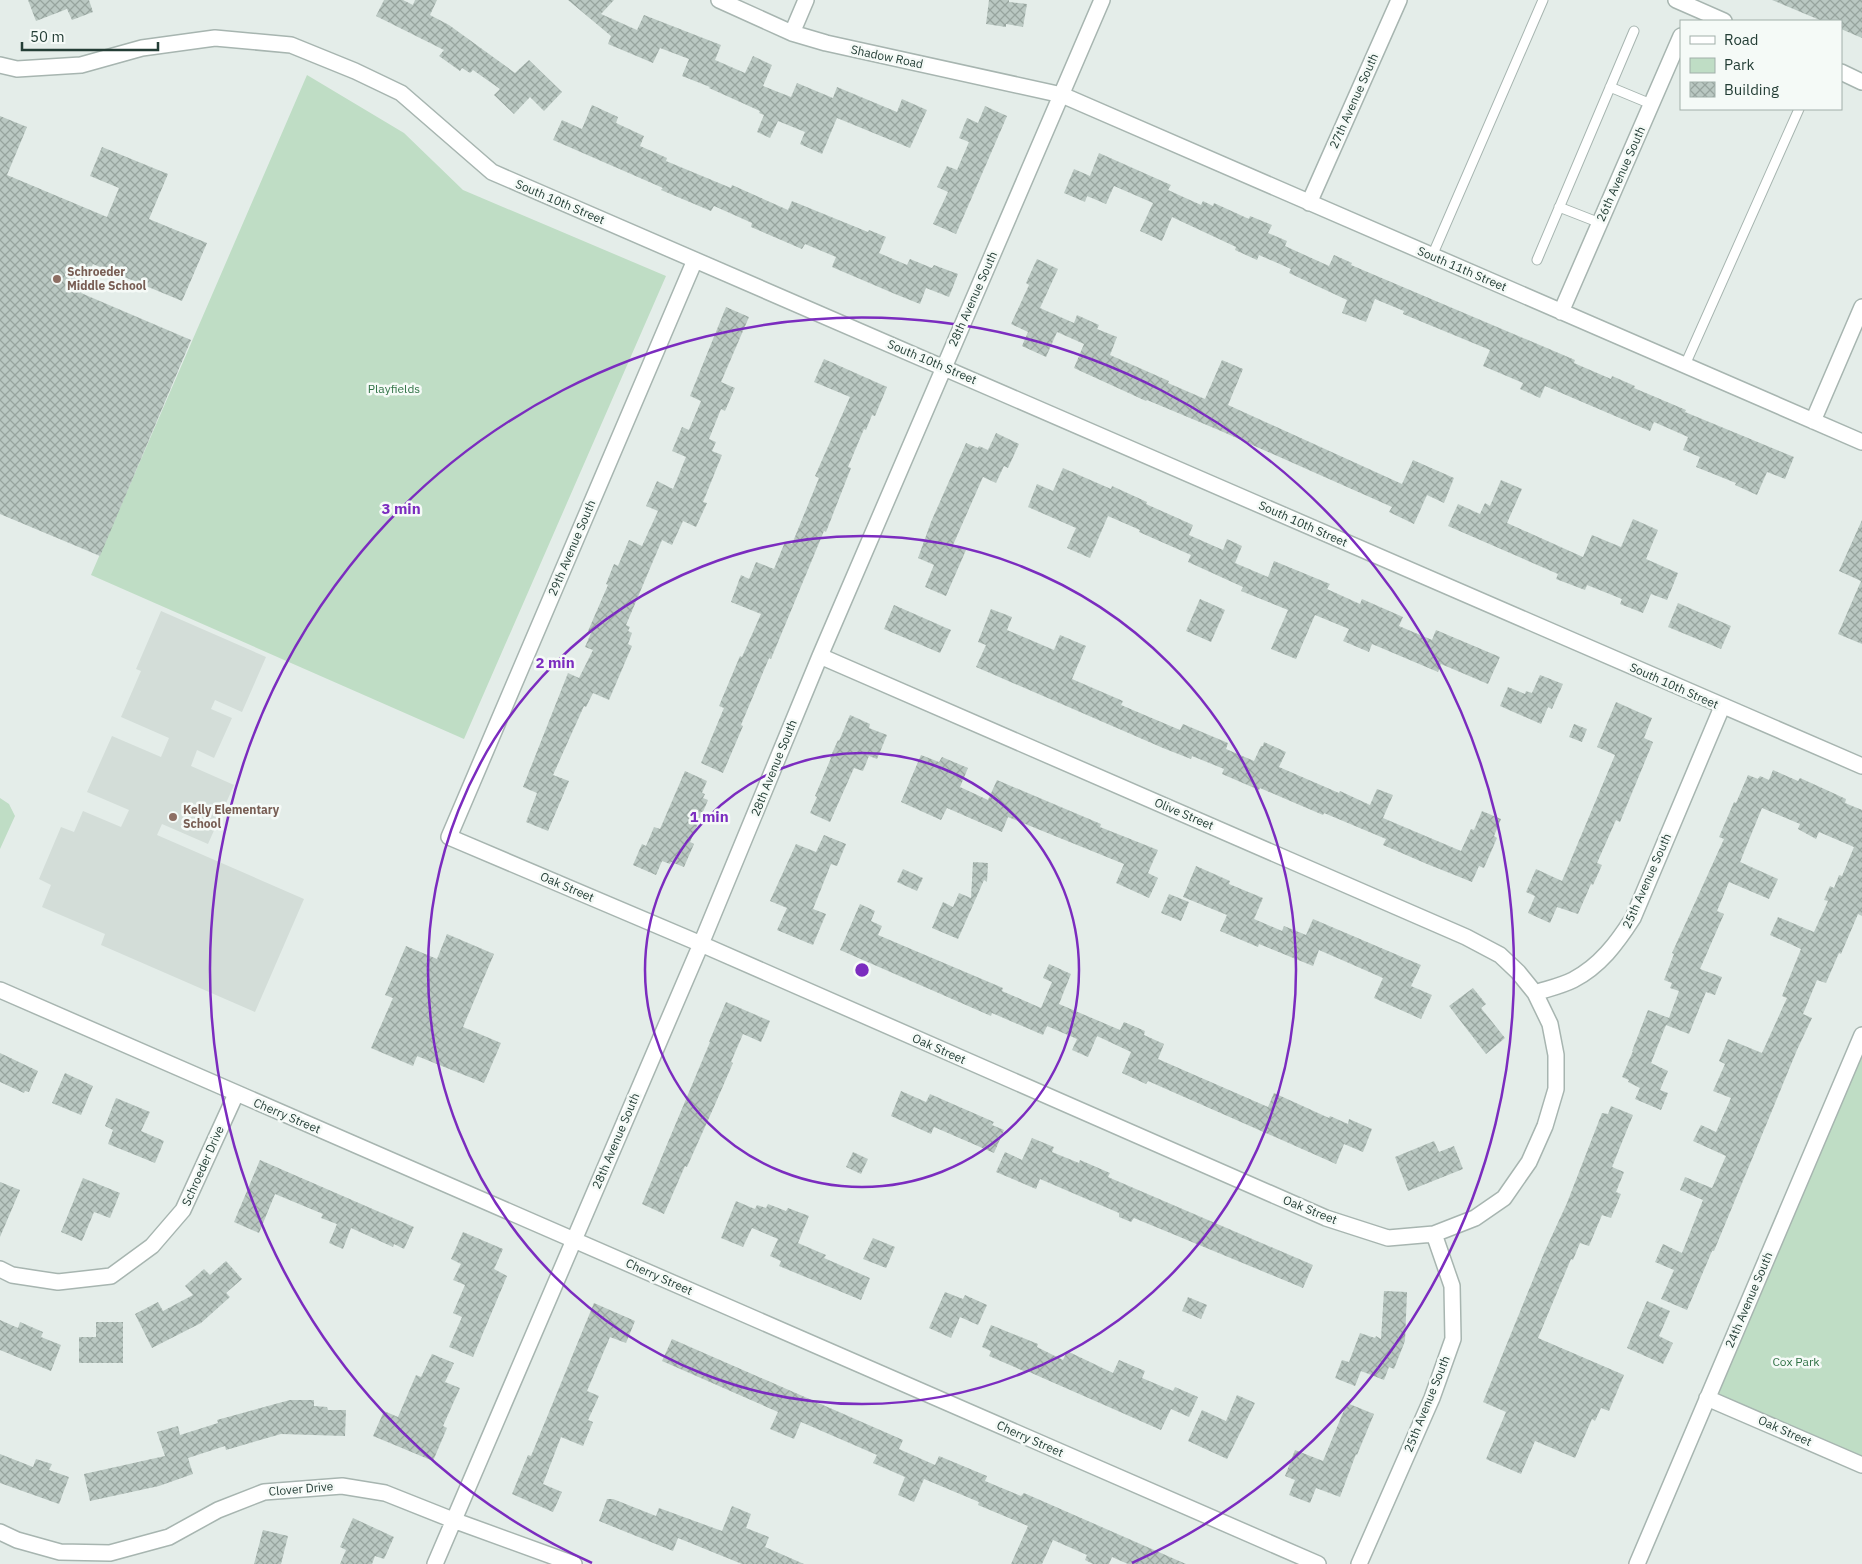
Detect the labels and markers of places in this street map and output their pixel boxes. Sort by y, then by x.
place label: Schroeder Middle School [67,264,146,293]
marker: Schroeder Middle School [51,273,63,285]
place label: Kelly Elementary School [183,802,280,831]
marker: Kelly Elementary School [167,811,179,823]
centre of rings [853,961,871,979]

